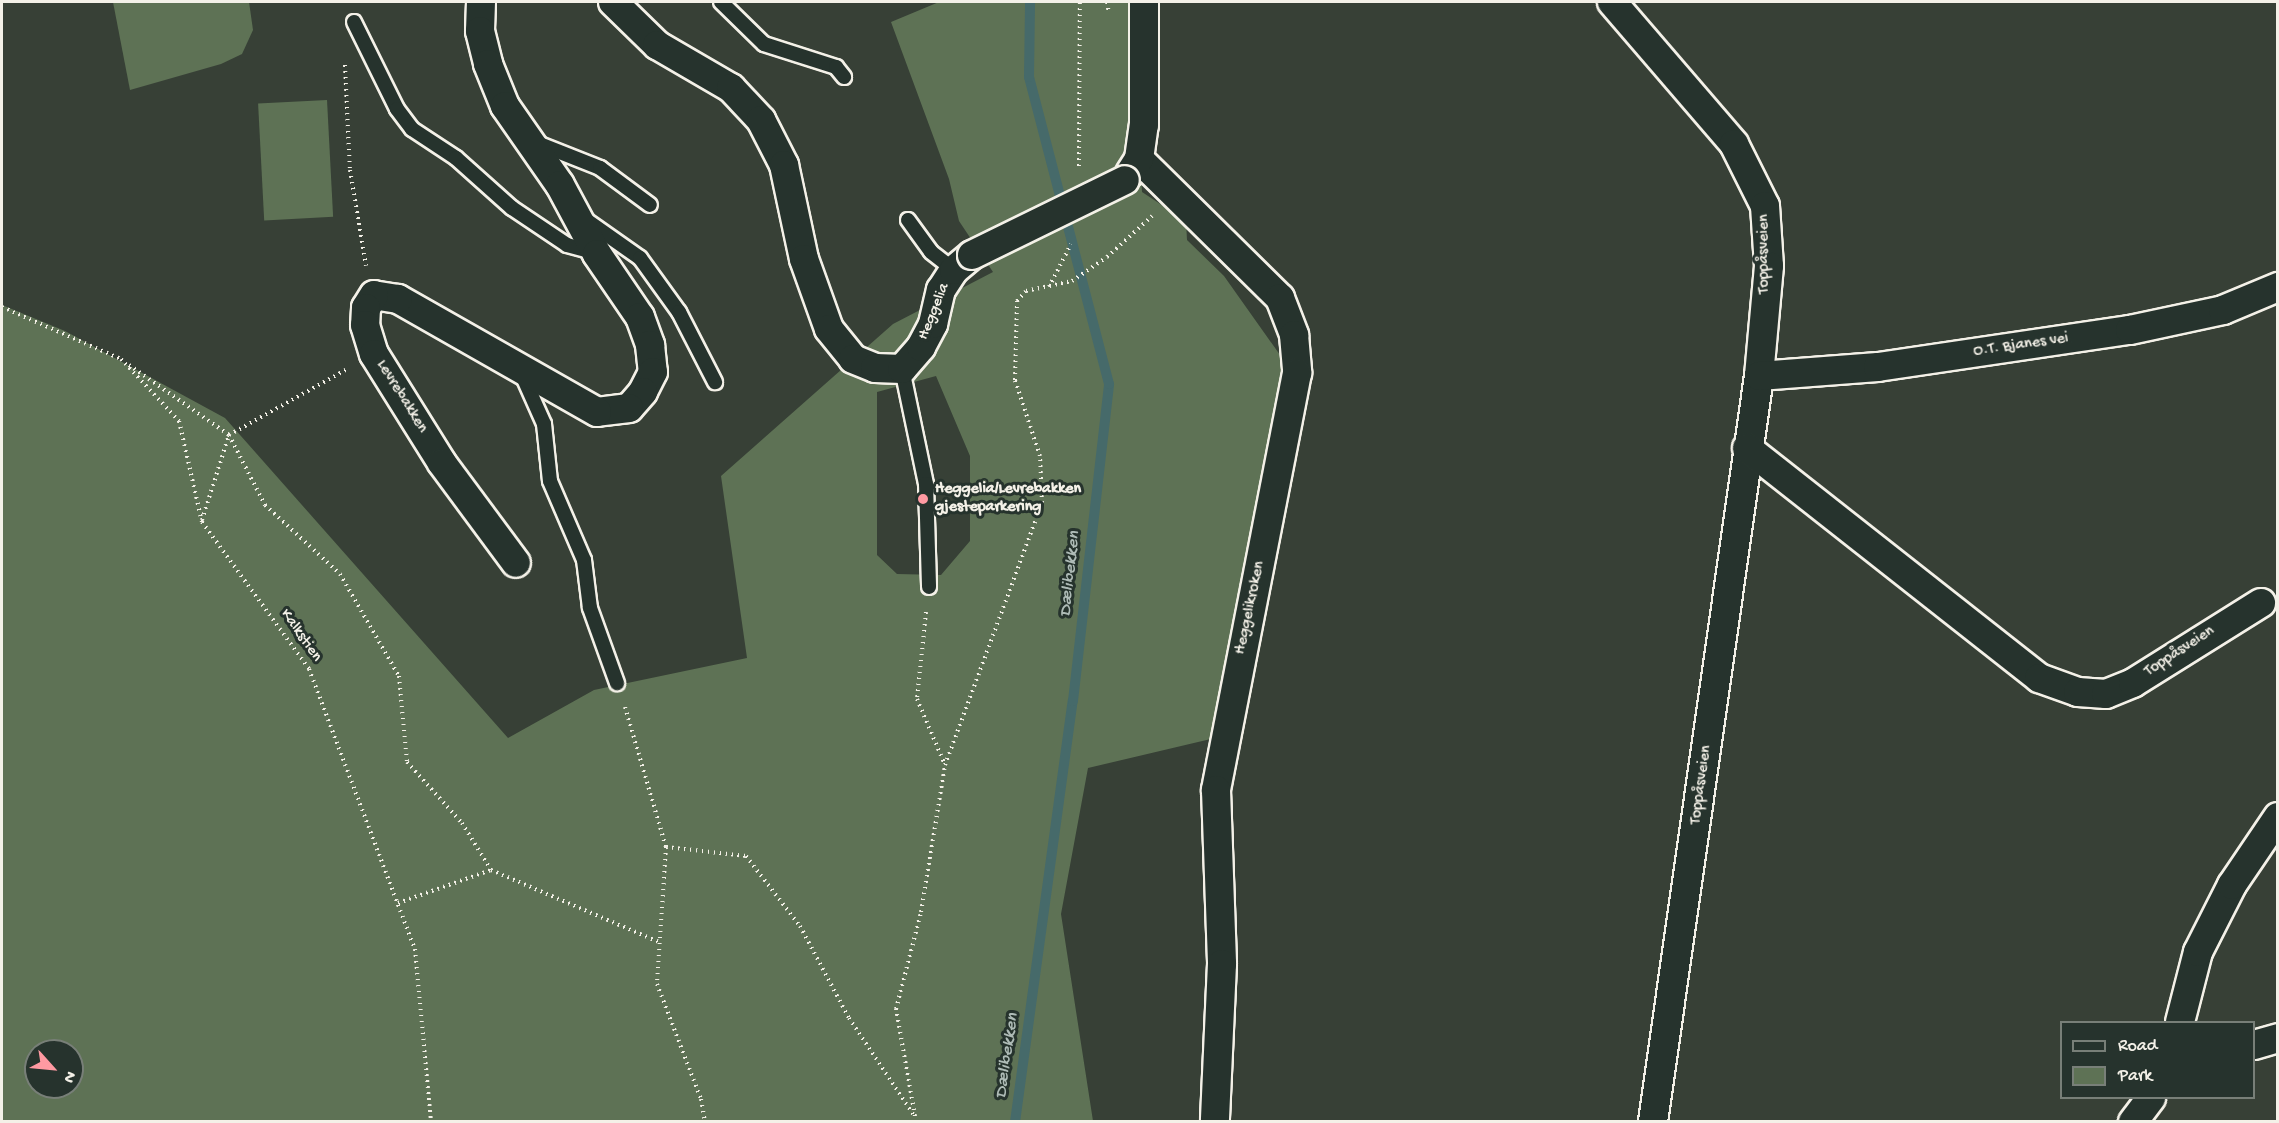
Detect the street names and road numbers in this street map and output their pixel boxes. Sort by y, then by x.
street label: Toppåsveien [1755,214,1775,294]
street label: Heggelia [915,281,955,343]
street label: O.T. Bjanes vei [1972,330,2070,362]
street label: Levrebakken [371,357,431,437]
street label: Heggelikroken [1232,560,1270,656]
street label: Kalkstien [275,606,325,666]
street label: Toppåsveien [2141,622,2219,682]
street label: Toppåsveien [1687,744,1717,826]

